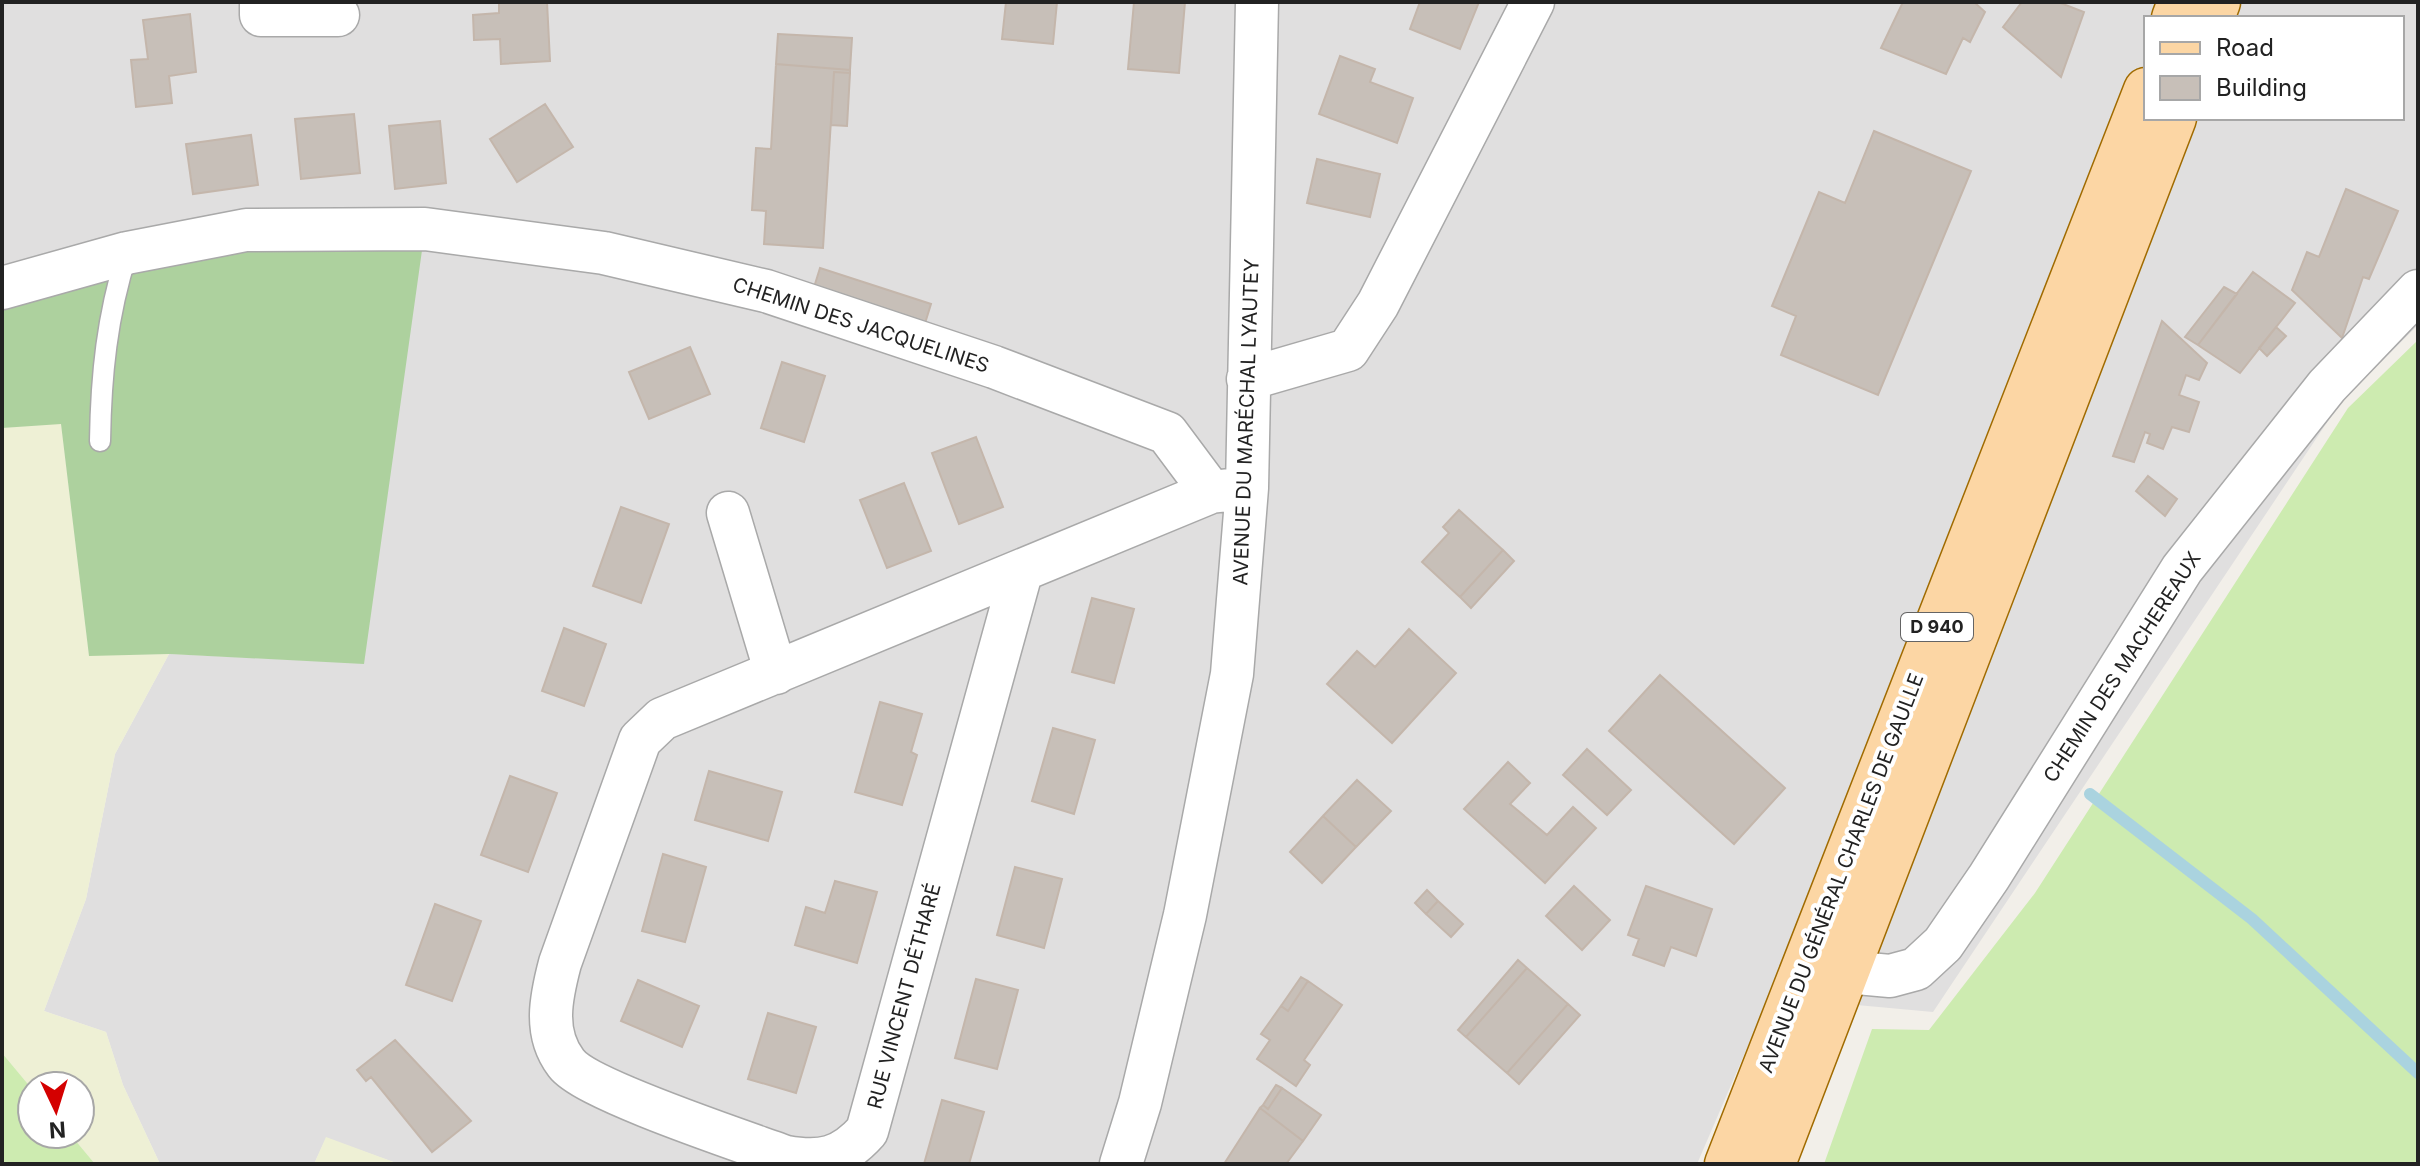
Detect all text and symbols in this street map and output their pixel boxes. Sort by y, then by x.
legend [2144,16,2404,120]
text: Road [2216,33,2274,62]
text: Building [2216,73,2307,102]
street label: AVENUE DU MARÉCHAL LYAUTEY [1227,258,1264,586]
street label: CHEMIN DES JACQUELINES [730,272,992,378]
street label: CHEMIN DES MACHEREAUX [2038,547,2206,787]
road number: D 940 [1901,613,1973,641]
street label: AVENUE DU GÉNÉRAL CHARLES DE GAULLE [1753,670,1929,1076]
street label: RUE VINCENT DÉTHARÉ [861,880,946,1112]
north arrow [16,1070,96,1150]
text: N [48,1116,67,1144]

